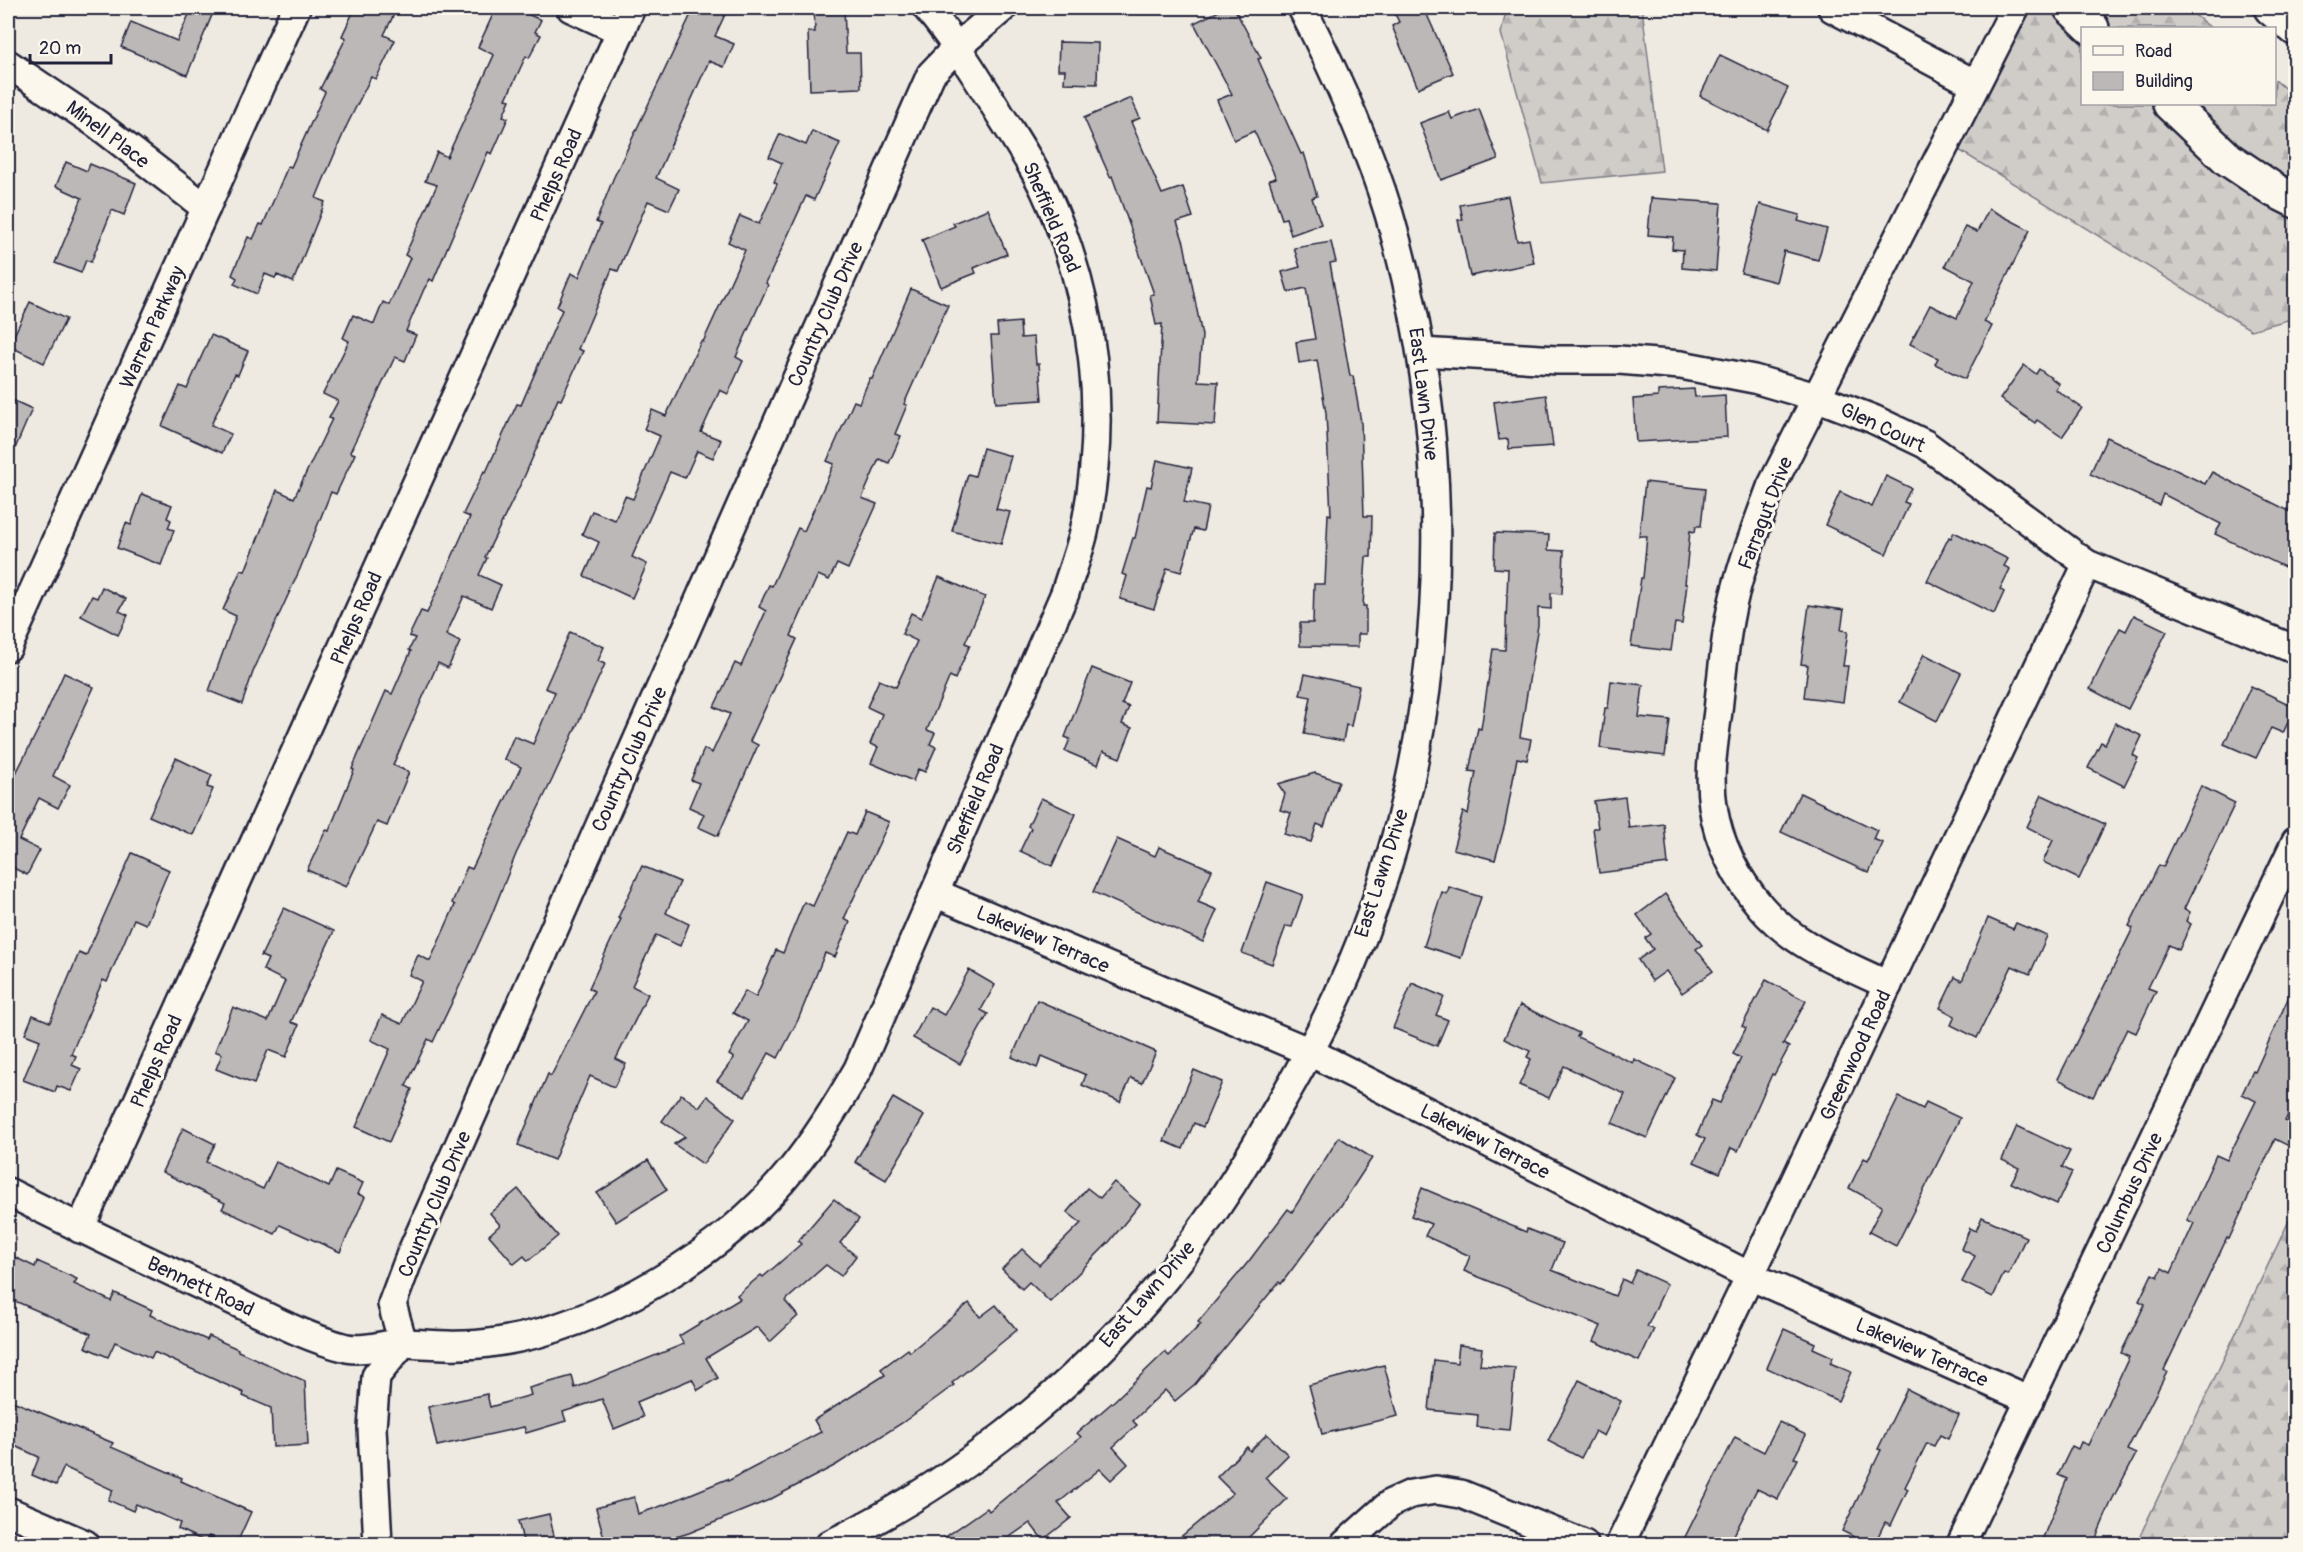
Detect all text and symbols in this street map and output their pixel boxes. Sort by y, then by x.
scale bar [30,27,111,65]
legend [2081,27,2276,105]
text: 20 m [39,37,81,60]
text: Road [2135,40,2172,63]
text: Building [2135,70,2193,93]
street label: Minell Place [61,95,154,174]
street label: Phelps Road [525,125,588,226]
street label: Sheffield Road [1017,158,1086,276]
street label: Country Club Drive [782,238,869,391]
street label: Warren Parkway [114,262,191,392]
street label: East Lawn Drive [1403,326,1444,462]
street label: Glen Court [1836,397,1930,458]
street label: Farragut Drive [1732,453,1798,573]
street label: Phelps Road [325,568,388,669]
street label: Country Club Drive [586,683,673,836]
street label: Sheffield Road [941,740,1010,858]
street label: East Lawn Drive [1349,806,1414,940]
street label: Lakeview Terrace [972,900,1113,979]
street label: Greenwood Road [1814,986,1897,1124]
street label: Phelps Road [125,1011,188,1112]
street label: Lakeview Terrace [1416,1098,1554,1185]
street label: Country Club Drive [392,1127,477,1281]
street label: Columbus Drive [2090,1128,2169,1258]
street label: East Lawn Drive [1094,1236,1201,1353]
street label: Bennett Road [143,1251,258,1322]
street label: Lakeview Terrace [1852,1312,1992,1393]

